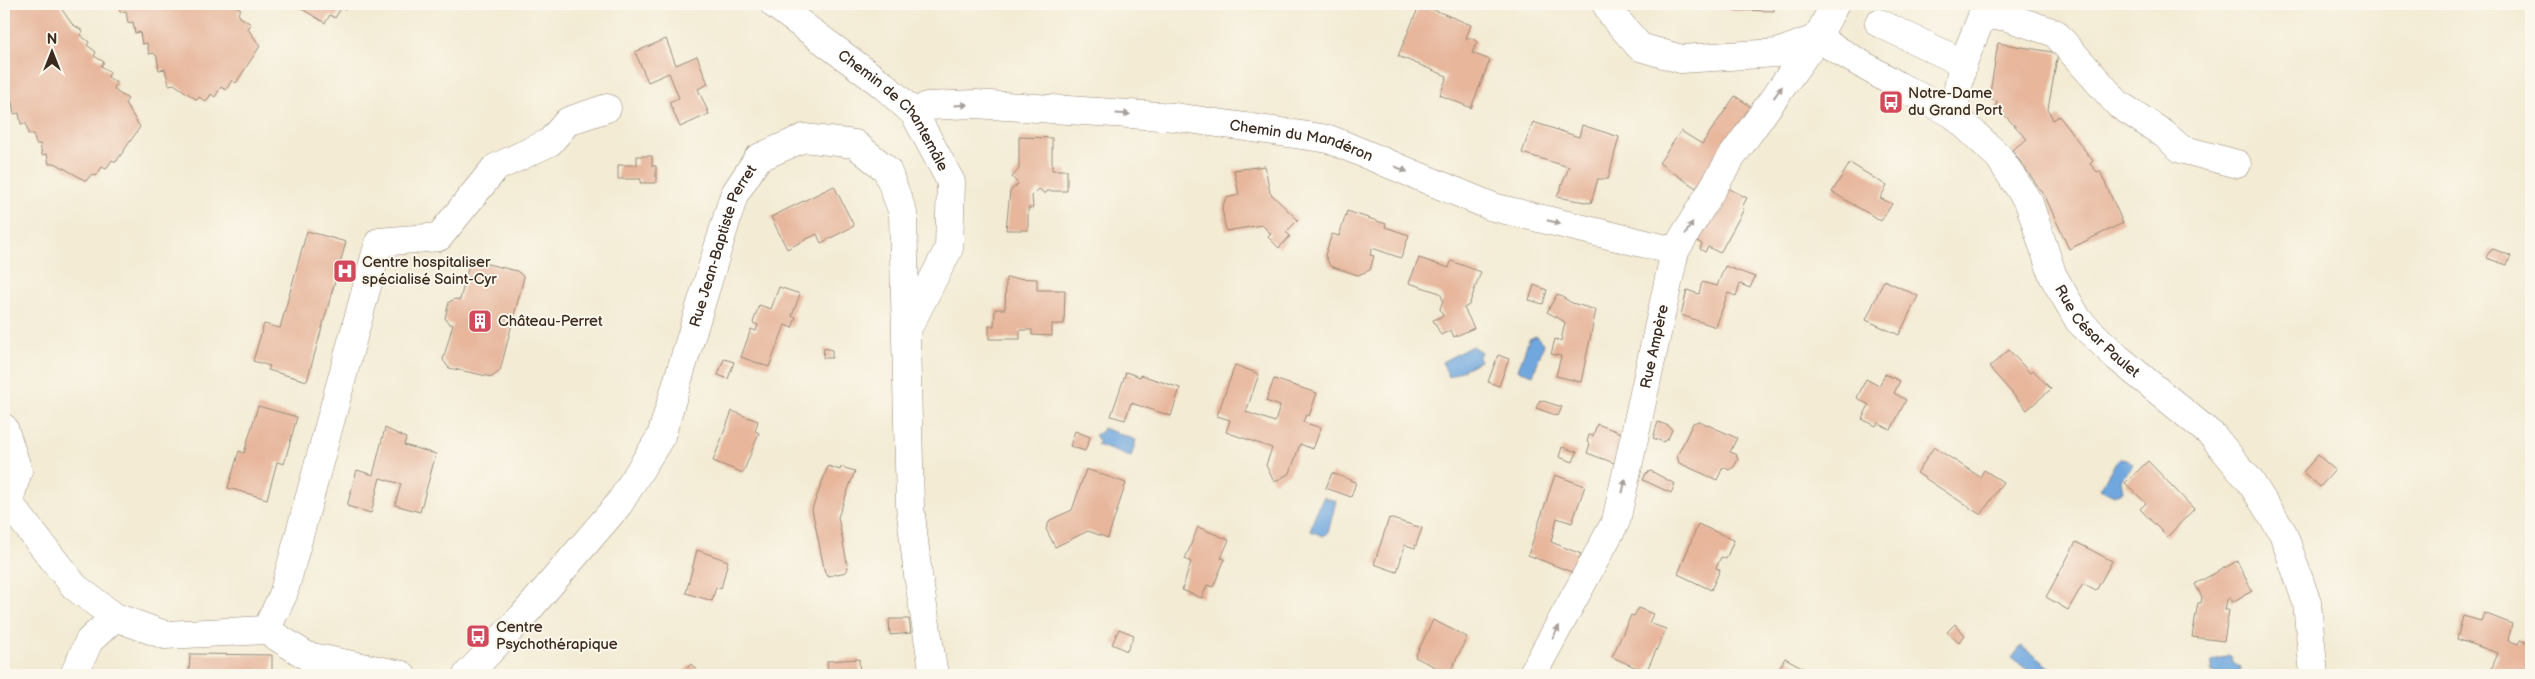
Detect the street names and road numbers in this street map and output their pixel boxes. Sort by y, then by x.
street label: Chemin de Chantemâle [834,46,952,175]
street label: Chemin du Mandéron [1228,116,1376,166]
street label: Rue Jean-Baptiste Perret [686,161,761,330]
street label: Rue César Paulet [2050,282,2144,382]
street label: Rue Ampère [1636,303,1673,390]

